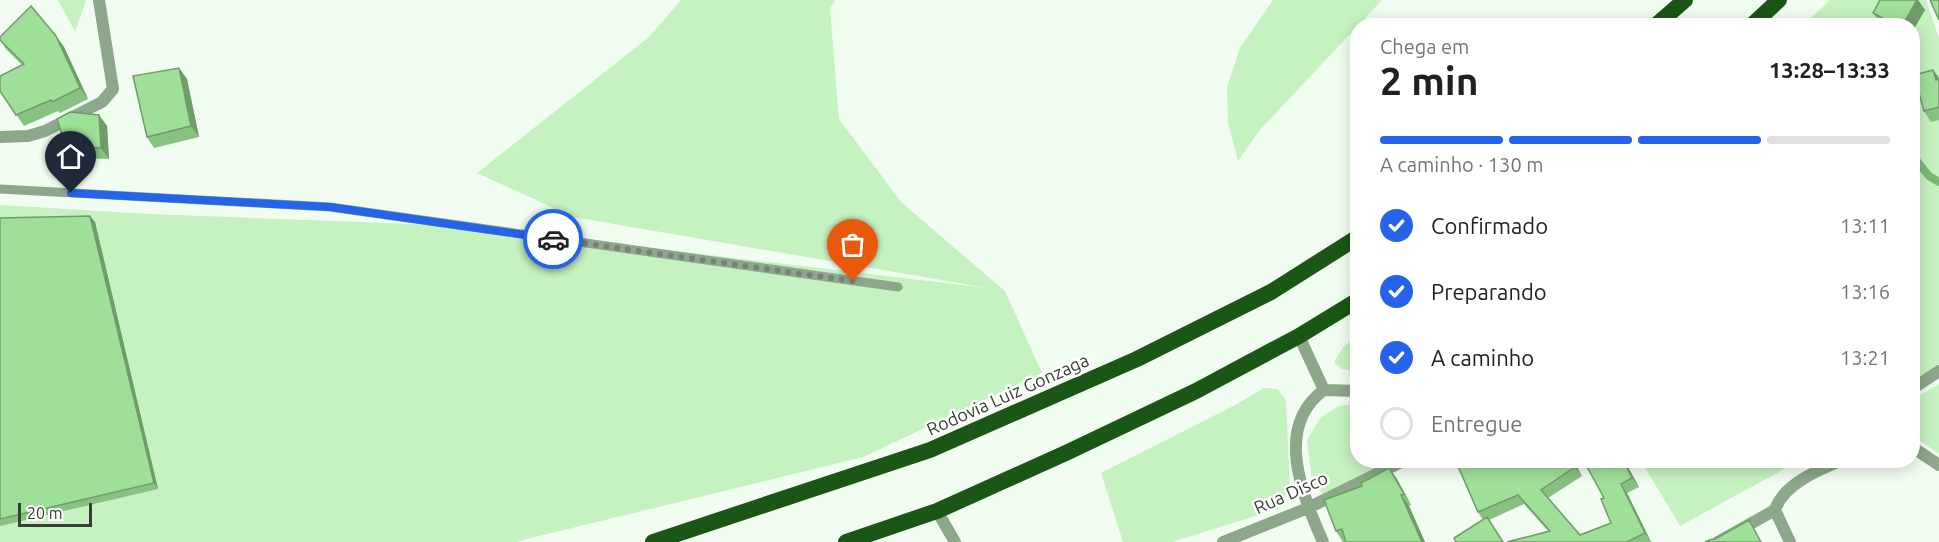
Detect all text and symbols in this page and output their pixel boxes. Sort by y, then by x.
text: Chega em [1380,35,1469,58]
text: 13:28–13:33 [1769,57,1890,82]
text: 2 min [1380,59,1479,102]
pin [45,131,96,193]
icon: home [54,140,87,173]
text: A caminho · 130 m [1380,153,1544,176]
courier [523,209,583,269]
icon: check [1380,209,1413,242]
text: Confirmado [1431,213,1548,238]
text: 13:11 [1840,214,1890,237]
pin [827,219,878,281]
icon: car [537,223,570,256]
icon: bag [836,228,869,261]
icon: check [1380,275,1413,308]
text: Preparando [1431,279,1547,304]
text: 13:16 [1840,280,1890,303]
icon: check [1380,341,1413,374]
text: A caminho [1431,345,1534,370]
text: 13:21 [1840,346,1890,369]
street label: Rodovia Luiz Gonzaga [923,349,1092,439]
text: Entregue [1431,411,1522,436]
street label: Rua Disco [1251,467,1331,517]
scale bar [18,500,92,528]
text: 20 m [27,504,63,522]

